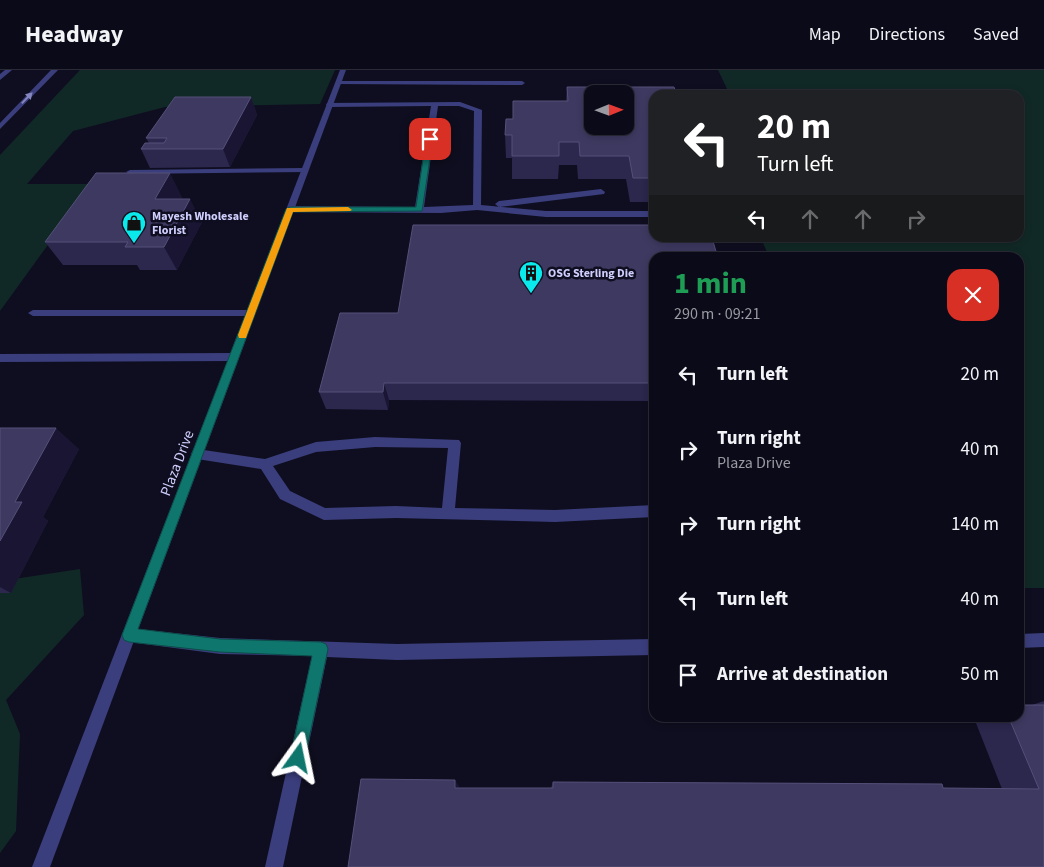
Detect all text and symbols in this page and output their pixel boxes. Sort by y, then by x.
text: Headway [25,17,123,52]
text: Map [809,22,841,47]
text: Directions [869,22,945,47]
text: Saved [973,22,1019,47]
north arrow [584,85,634,135]
map controls [584,85,634,135]
one-way arrow [21,93,33,105]
text: 20 m [757,102,831,152]
icon: left [674,110,739,175]
pin [409,118,451,160]
icon: arrive [416,125,444,153]
text: Turn left [757,148,833,180]
icon: left [743,205,771,233]
icon: ahead [796,205,824,233]
icon: ahead [849,205,877,233]
icon: right [902,205,930,233]
place label: Mayesh Wholesale Florist [152,208,249,239]
shop icon: Mayesh Wholesale Florist [121,210,147,244]
building icon: OSG Sterling Die [518,260,544,294]
text: 1 min [674,262,747,305]
place label: OSG Sterling Die [548,265,634,282]
button: close [947,269,999,321]
text: 290 m · 09:21 [674,303,761,325]
icon: left [674,361,702,389]
text: Turn left [717,361,788,388]
text: 20 m [961,361,999,388]
text: Turn right [717,425,801,452]
street label: Plaza Drive [155,427,200,499]
icon: right [674,436,702,464]
text: 40 m [961,436,999,463]
text: Plaza Drive [717,452,791,474]
icon: right [674,511,702,539]
text: Turn right [717,511,801,538]
text: 140 m [951,511,999,538]
icon: left [674,586,702,614]
text: Turn left [717,586,788,613]
text: 40 m [961,586,999,613]
icon: arrive [674,661,702,689]
text: Arrive at destination [717,661,888,688]
text: 50 m [961,661,999,688]
position arrow [271,731,323,783]

